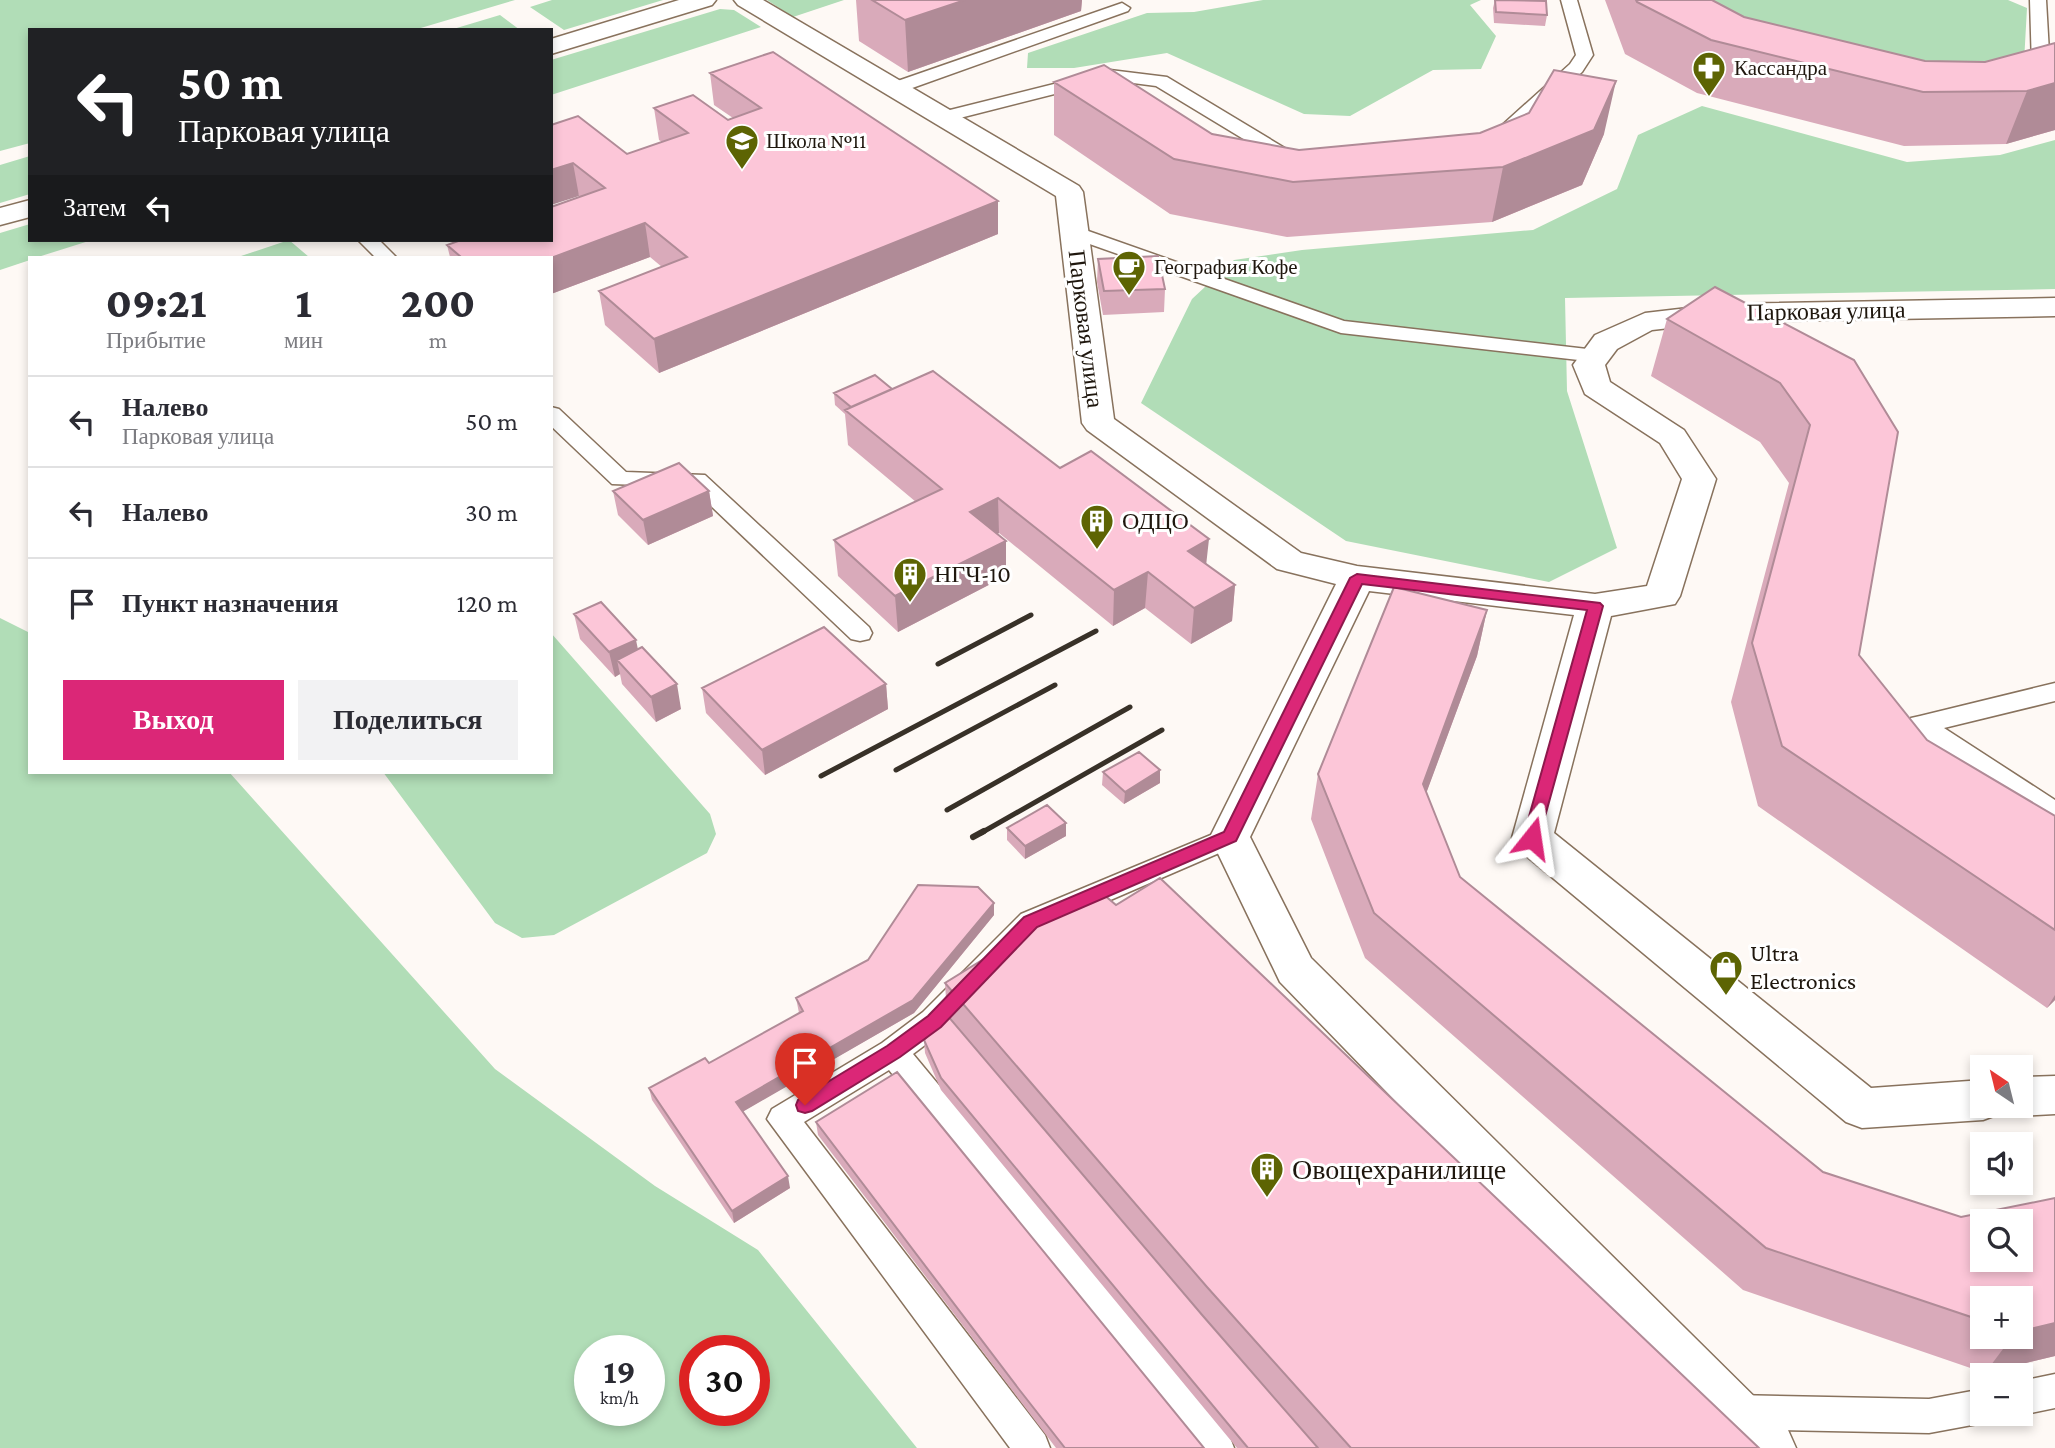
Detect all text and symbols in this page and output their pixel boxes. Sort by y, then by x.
pharmacy icon: Кассандра [1690,49,1728,98]
text: 50 m [178,55,283,110]
icon: left [63,56,154,147]
place label: Кассандра [1734,56,1828,80]
text: Парковая улица [178,113,390,149]
school or university icon: Школа №11 [723,122,761,171]
place label: Школа №11 [766,129,866,153]
icon: left [140,189,178,227]
text: Затем [63,193,126,222]
street label: Парковая улица [1063,248,1110,410]
cafe icon: География Кофе [1110,248,1148,297]
place label: География Кофе [1154,255,1298,279]
text: 09:21 [106,279,206,326]
text: 1 [295,279,312,326]
text: 200 [401,279,475,326]
street label: Парковая улица [1746,296,1906,325]
text: Прибытие [106,327,206,353]
text: мин [284,327,323,353]
text: m [429,327,447,353]
text: Налево [122,393,208,422]
icon: left [63,403,101,441]
text: 50 m [465,407,518,436]
text: Парковая улица [122,423,274,449]
icon: left [63,494,101,532]
text: Налево [122,498,208,527]
text: 30 m [465,498,518,527]
building icon: ОДЦО [1078,502,1116,551]
place label: ОДЦО [1122,507,1189,534]
building icon: НГЧ-10 [891,555,929,604]
place label: НГЧ-10 [934,560,1011,587]
icon: arrive [63,585,101,623]
text: Пункт назначения [122,589,339,618]
text: 120 m [457,589,518,618]
button: Выход [63,680,284,760]
button: Поделиться [298,680,518,760]
position arrow [1495,801,1569,875]
place label: Ultra Electronics [1750,939,1856,994]
shop icon: Ultra Electronics [1707,948,1745,997]
pin [775,1033,835,1105]
icon: arrive [786,1044,824,1082]
north arrow [1970,1055,2034,1118]
map controls [1970,1055,2033,1426]
button: sound [1970,1132,2033,1195]
building icon: Овощехранилище [1248,1150,1286,1199]
place label: Овощехранилище [1292,1154,1506,1185]
button: search [1970,1209,2033,1272]
button: + [1970,1286,2033,1349]
speed limit sign: 30 [679,1335,770,1426]
text: 19 [603,1352,636,1391]
button: − [1970,1363,2033,1426]
text: km/h [600,1388,639,1408]

